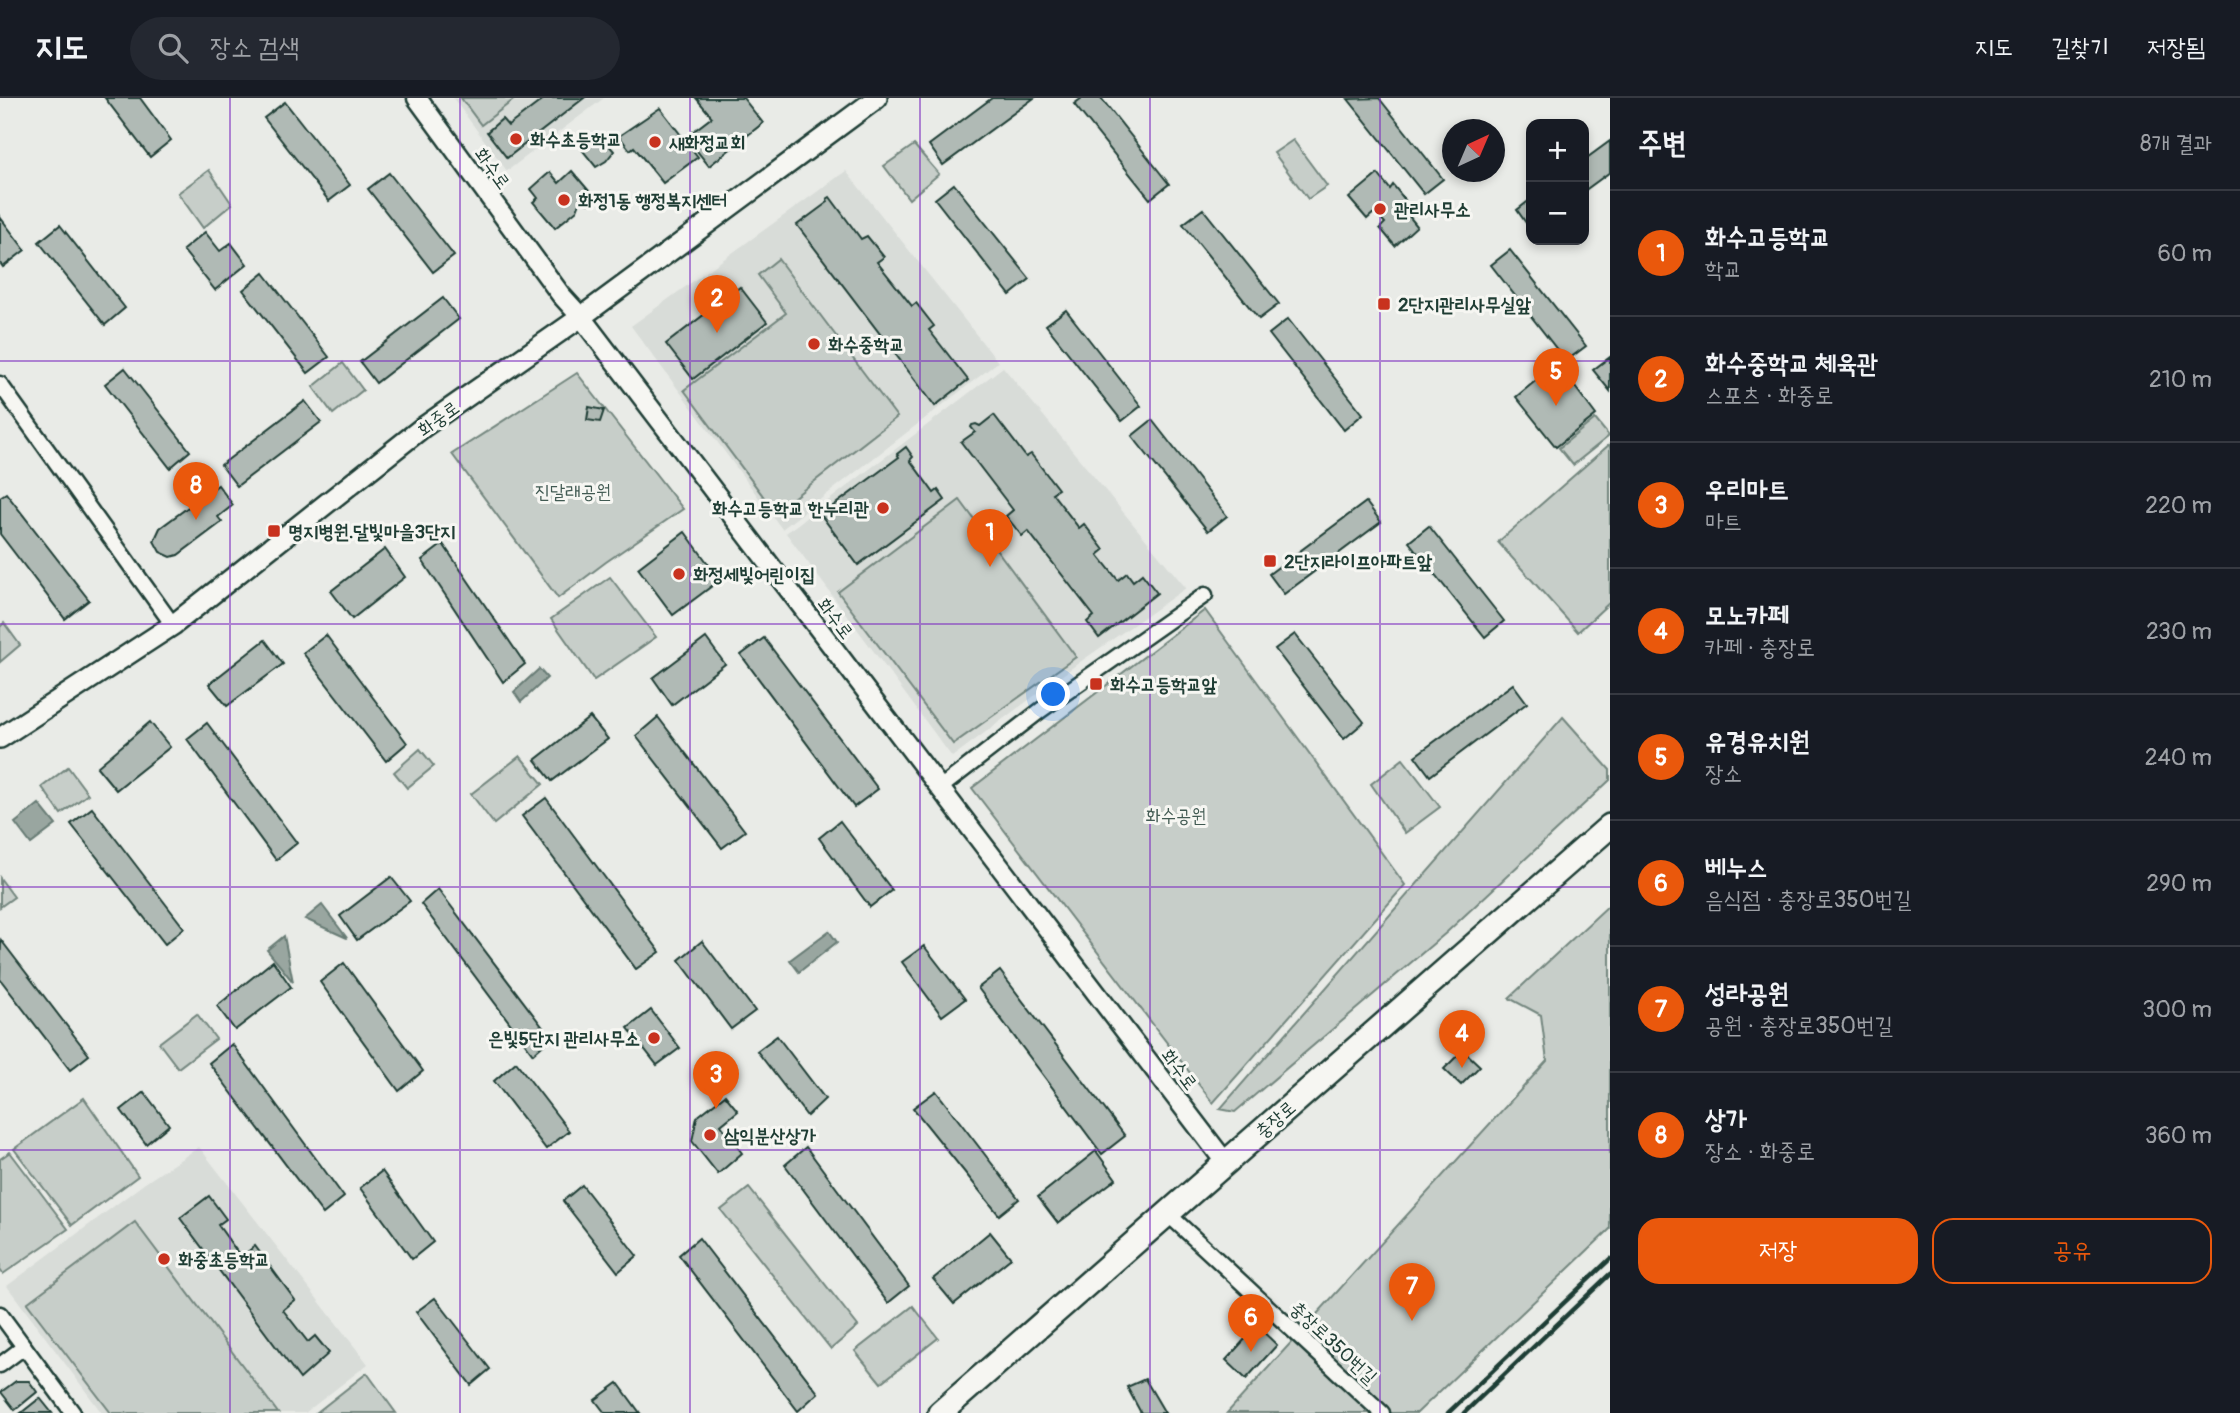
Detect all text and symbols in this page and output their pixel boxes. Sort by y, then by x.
search box [130,17,620,80]
text: 지도 [35,27,88,68]
icon: search [154,29,192,67]
text: 장소 검색 [210,32,299,64]
text: 지도 [1975,33,2013,62]
text: 길찾기 [2051,33,2109,62]
text: 저장됨 [2147,33,2205,62]
north arrow [1442,119,1505,182]
map controls [1526,119,1589,245]
button: + [1526,119,1589,182]
text: 주변 [1638,125,1686,162]
place label: 화수초등학교 [530,128,622,152]
text: 8개 결과 [2140,129,2212,158]
marker: 화수초등학교 [508,131,524,147]
place label: 새화정교회 [668,131,745,155]
marker: 새화정교회 [647,134,663,150]
street label: 화수로 [469,143,515,194]
button: − [1526,182,1589,245]
place label: 화정1동 행정복지센터 [578,189,727,213]
marker: 화정1동 행정복지센터 [556,192,572,208]
place label: 관리사무소 [1394,198,1470,222]
marker: 관리사무소 [1372,201,1388,217]
text: 화수고등학교 [1705,222,1831,254]
text: 1 [1657,239,1666,268]
text: 60 m [2157,239,2212,268]
text: 학교 [1705,255,1742,284]
pin: 2 [694,275,740,333]
place label: 2단지관리사무실앞 [1398,293,1532,317]
marker: 2단지관리사무실앞 [1376,296,1392,312]
place label: 화수중학교 [828,333,904,357]
marker: 화수중학교 [806,336,822,352]
pin: 5 [1533,348,1579,406]
text: 화수중학교 체육관 [1705,348,1878,380]
text: 2 [1655,365,1667,394]
text: 210 m [2149,365,2212,394]
text: 스포츠 · 화중로 [1705,381,1833,410]
street label: 화중로 [413,396,464,442]
pin: 8 [173,462,219,520]
text: 우리마트 [1705,474,1789,506]
park label: 진달래공원 [535,480,611,504]
text: 3 [1655,491,1667,520]
text: 220 m [2145,491,2212,520]
place label: 화수고등학교 한누리관 [712,497,870,521]
marker: 화수고등학교 한누리관 [875,500,891,516]
text: 마트 [1705,507,1742,536]
pin: 1 [967,509,1013,567]
place label: 명지병원.달빛마을3단지 [288,520,456,544]
marker: 명지병원.달빛마을3단지 [266,523,282,539]
place label: 2단지라이프아파트앞 [1284,550,1433,574]
marker: 2단지라이프아파트앞 [1262,553,1278,569]
place label: 화정세빛어린이집 [693,563,815,587]
marker: 화정세빛어린이집 [671,566,687,582]
street label: 화수로 [812,593,859,644]
text: 모노카페 [1705,600,1789,632]
text: 4 [1654,617,1668,646]
text: 230 m [2146,617,2212,646]
text: 카페 · 충장로 [1705,633,1815,662]
place label: 화수고등학교앞 [1110,673,1218,697]
marker: 화수고등학교앞 [1088,676,1104,692]
your location [1036,677,1070,711]
text: 유경유치원 [1705,726,1810,758]
text: 5 [1655,743,1667,772]
text: 240 m [2145,743,2212,772]
text: 장소 [1705,759,1742,788]
park label: 화수공원 [1145,804,1207,828]
text: 베누스 [1705,852,1768,884]
text: 6 [1654,869,1668,898]
text: 290 m [2146,869,2212,898]
text: 음식점 · 충장로350번길 [1705,885,1911,914]
text: 성라공원 [1705,978,1789,1010]
text: 7 [1655,995,1667,1024]
text: 300 m [2142,995,2212,1024]
pin: 4 [1439,1010,1485,1068]
text: 공원 · 충장로350번길 [1705,1011,1893,1040]
place label: 은빛5단지 관리사무소 [488,1027,640,1051]
marker: 은빛5단지 관리사무소 [646,1030,662,1046]
street label: 화수로 [1156,1044,1203,1095]
pin: 3 [693,1051,739,1109]
street label: 충장로 [1250,1096,1301,1144]
text: 상가 [1705,1104,1747,1136]
text: 8 [1655,1121,1667,1150]
text: 360 m [2145,1121,2212,1150]
place label: 삼익분산상가 [724,1124,816,1148]
marker: 삼익분산상가 [702,1127,718,1143]
text: 장소 · 화중로 [1705,1137,1815,1166]
button: 저장 [1638,1218,1918,1284]
button: 공유 [1932,1218,2212,1284]
place label: 화중초등학교 [178,1248,270,1272]
marker: 화중초등학교 [156,1251,172,1267]
pin: 7 [1389,1263,1435,1321]
pin: 6 [1228,1294,1274,1352]
street label: 충장로350번길 [1285,1296,1382,1389]

